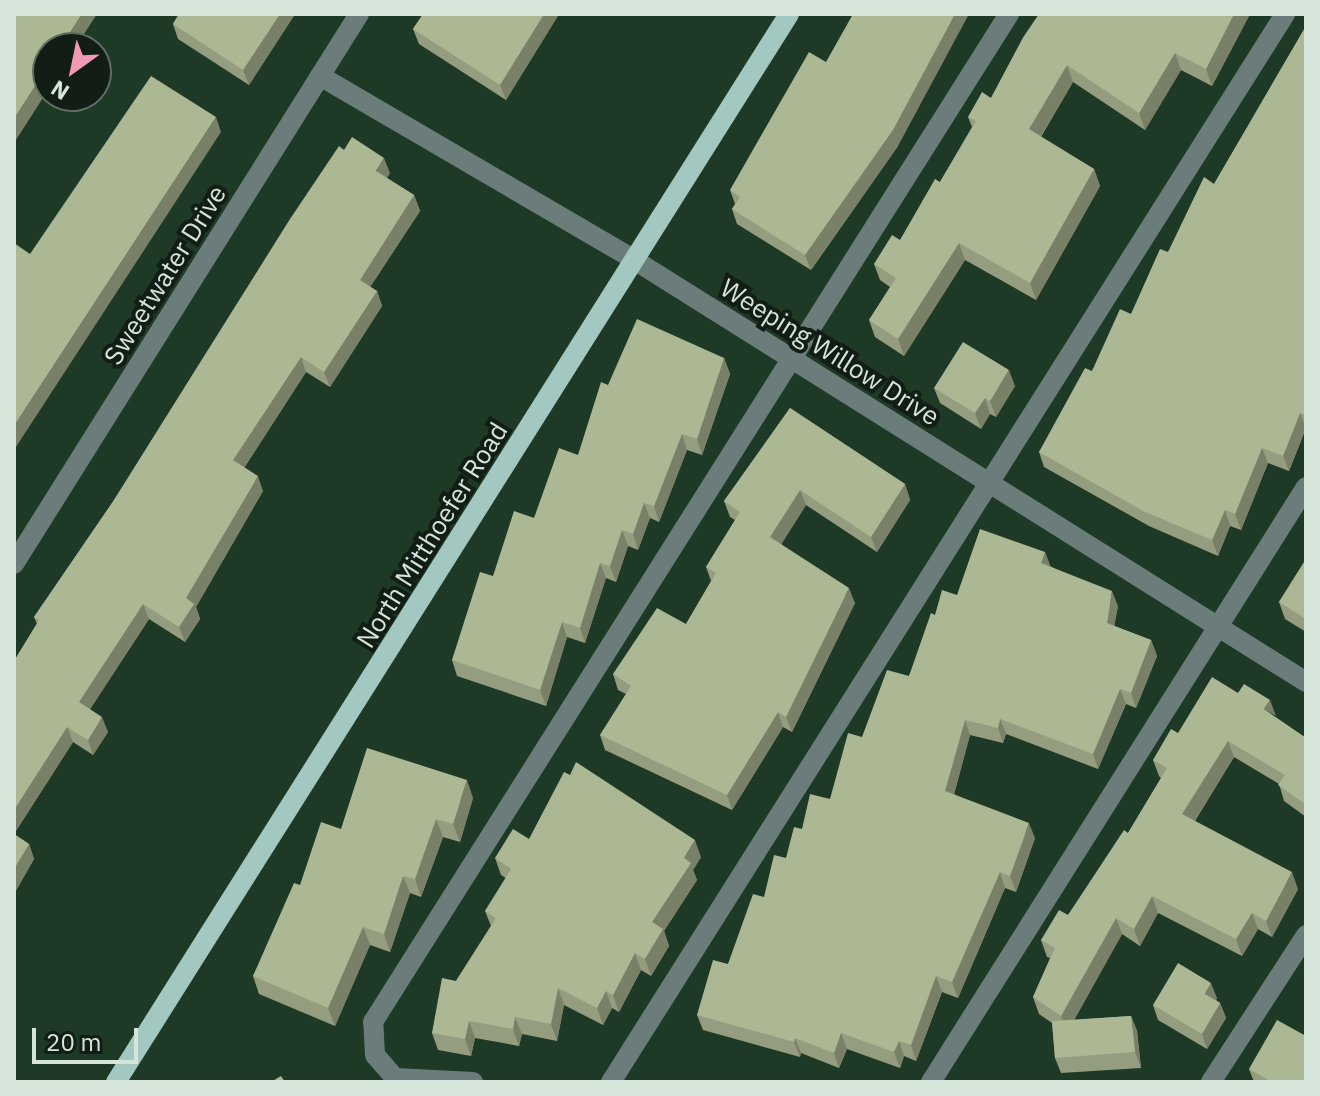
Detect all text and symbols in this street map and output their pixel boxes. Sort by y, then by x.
north arrow [32,32,112,112]
text: N [45,74,74,107]
street label: Sweetwater Drive [97,180,233,370]
street label: Weeping Willow Drive [715,272,945,432]
street label: North Mitthoefer Road [350,417,514,653]
scale bar [36,1012,142,1062]
text: 20 m [46,1026,101,1058]

